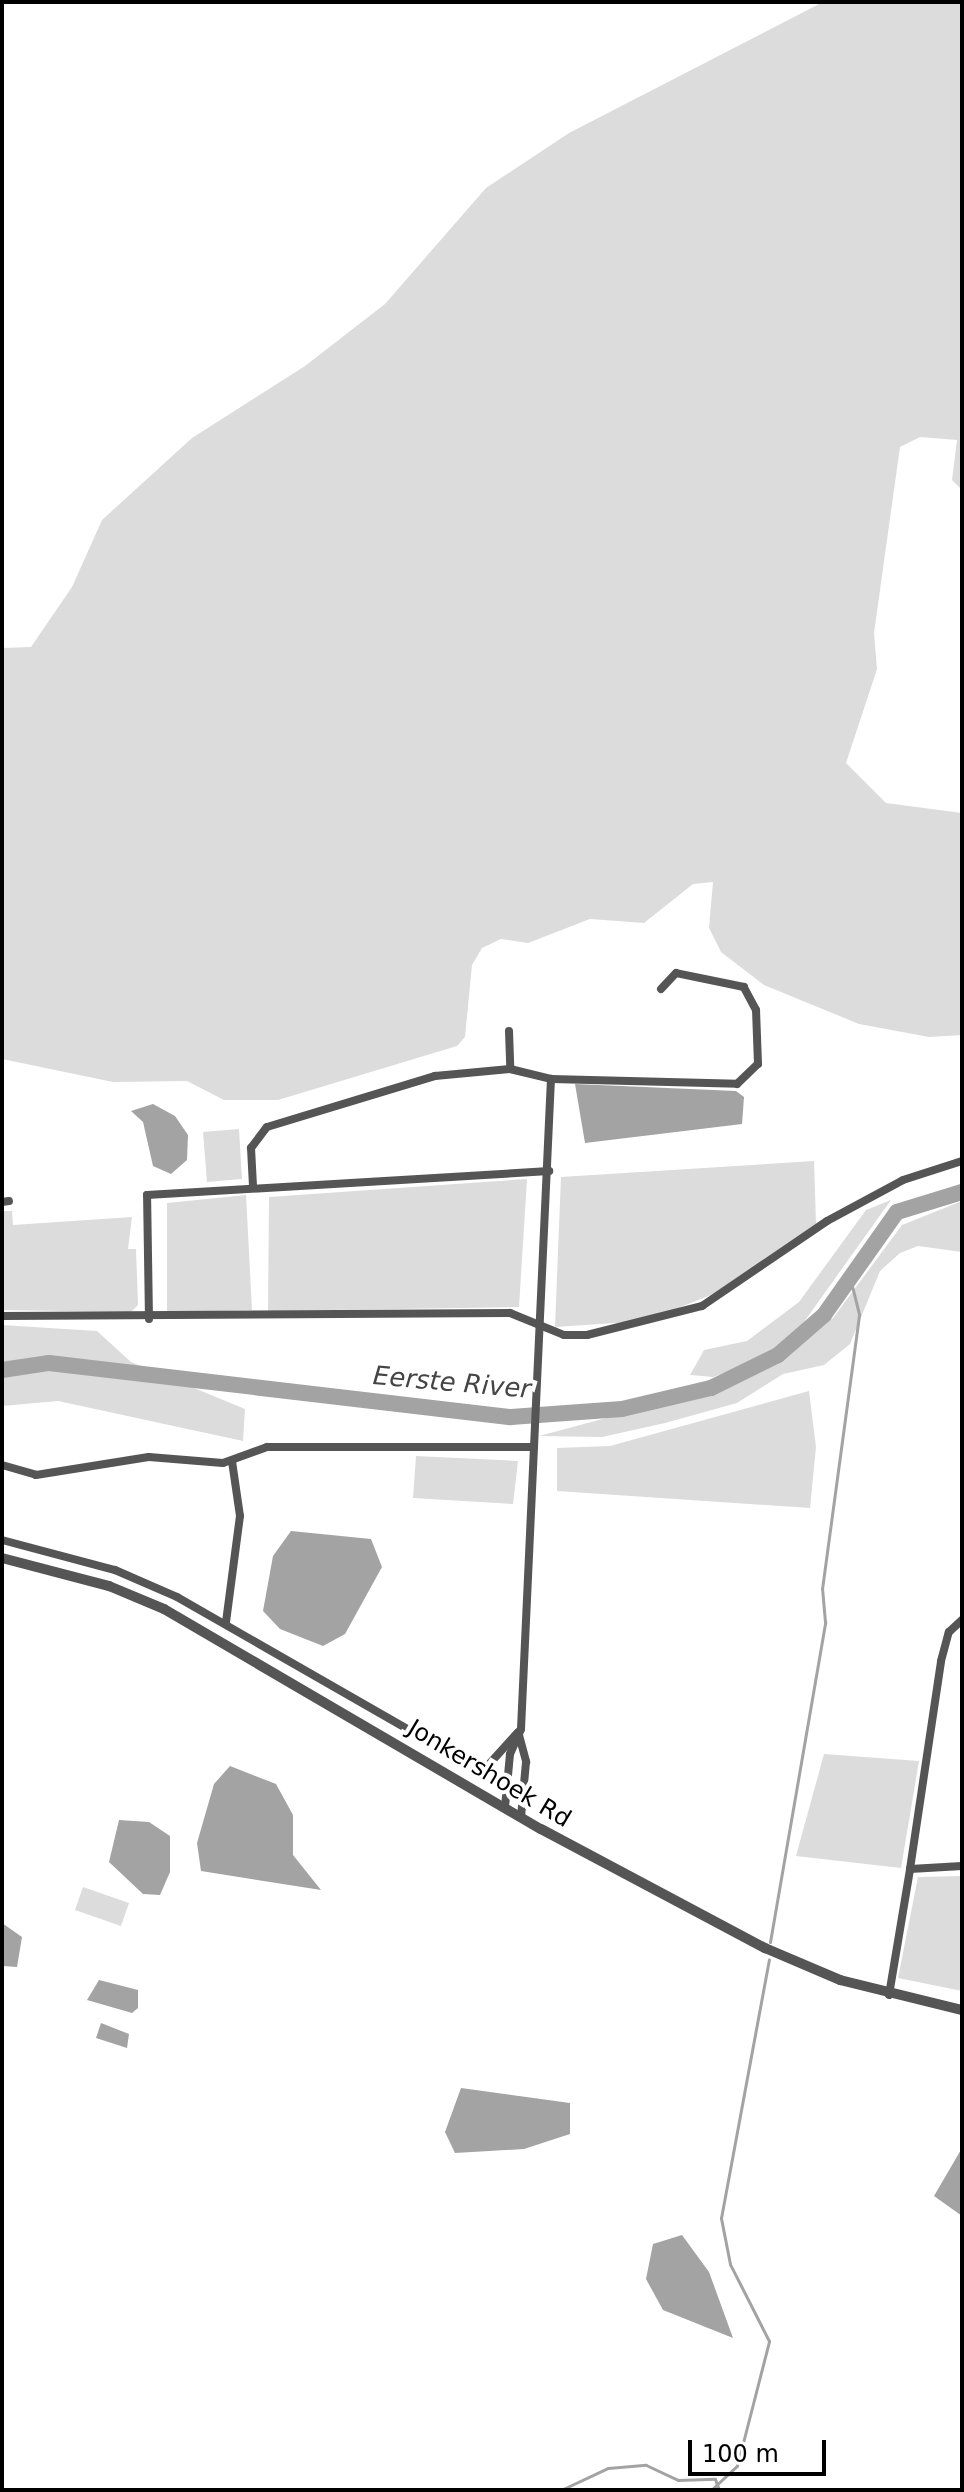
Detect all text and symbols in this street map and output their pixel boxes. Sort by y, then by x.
water label: Eerste River [372,1361,532,1405]
street label: Jonkershoek Rd [402,1714,576,1834]
scale bar [692,2424,830,2474]
text: 100 m [702,2440,779,2468]

